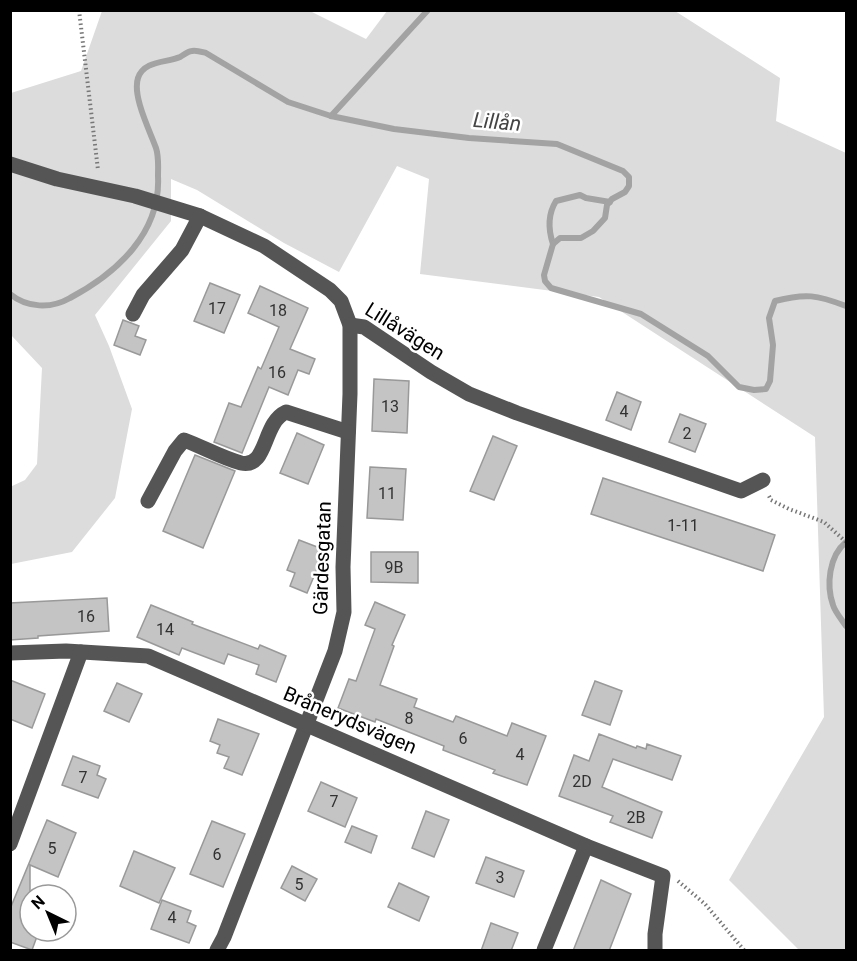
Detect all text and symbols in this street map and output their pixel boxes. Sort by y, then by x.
water label: Lillån [472,108,522,136]
street label: Lillåvägen [361,297,449,365]
house number: 17 [208,299,226,318]
house number: 18 [269,301,287,320]
house number: 16 [268,363,286,382]
house number: 13 [381,397,399,416]
house number: 4 [620,402,629,421]
house number: 2 [683,424,692,443]
house number: 11 [378,484,396,503]
street label: Gärdesgatan [308,501,336,615]
house number: 1-11 [667,516,699,535]
house number: 9B [385,558,404,577]
house number: 16 [77,607,95,626]
house number: 14 [156,620,174,639]
street label: Brånerydsvägen [280,681,420,759]
house number: 8 [405,709,414,728]
house number: 6 [459,729,468,748]
house number: 4 [516,745,525,764]
house number: 7 [79,768,88,787]
house number: 2D [572,772,592,791]
house number: 7 [330,792,339,811]
house number: 2B [627,808,646,827]
house number: 5 [48,839,57,858]
house number: 6 [213,845,222,864]
house number: 3 [496,868,505,887]
house number: 5 [295,875,304,894]
north arrow [18,883,78,943]
text: N [28,892,49,913]
house number: 4 [168,908,177,927]

